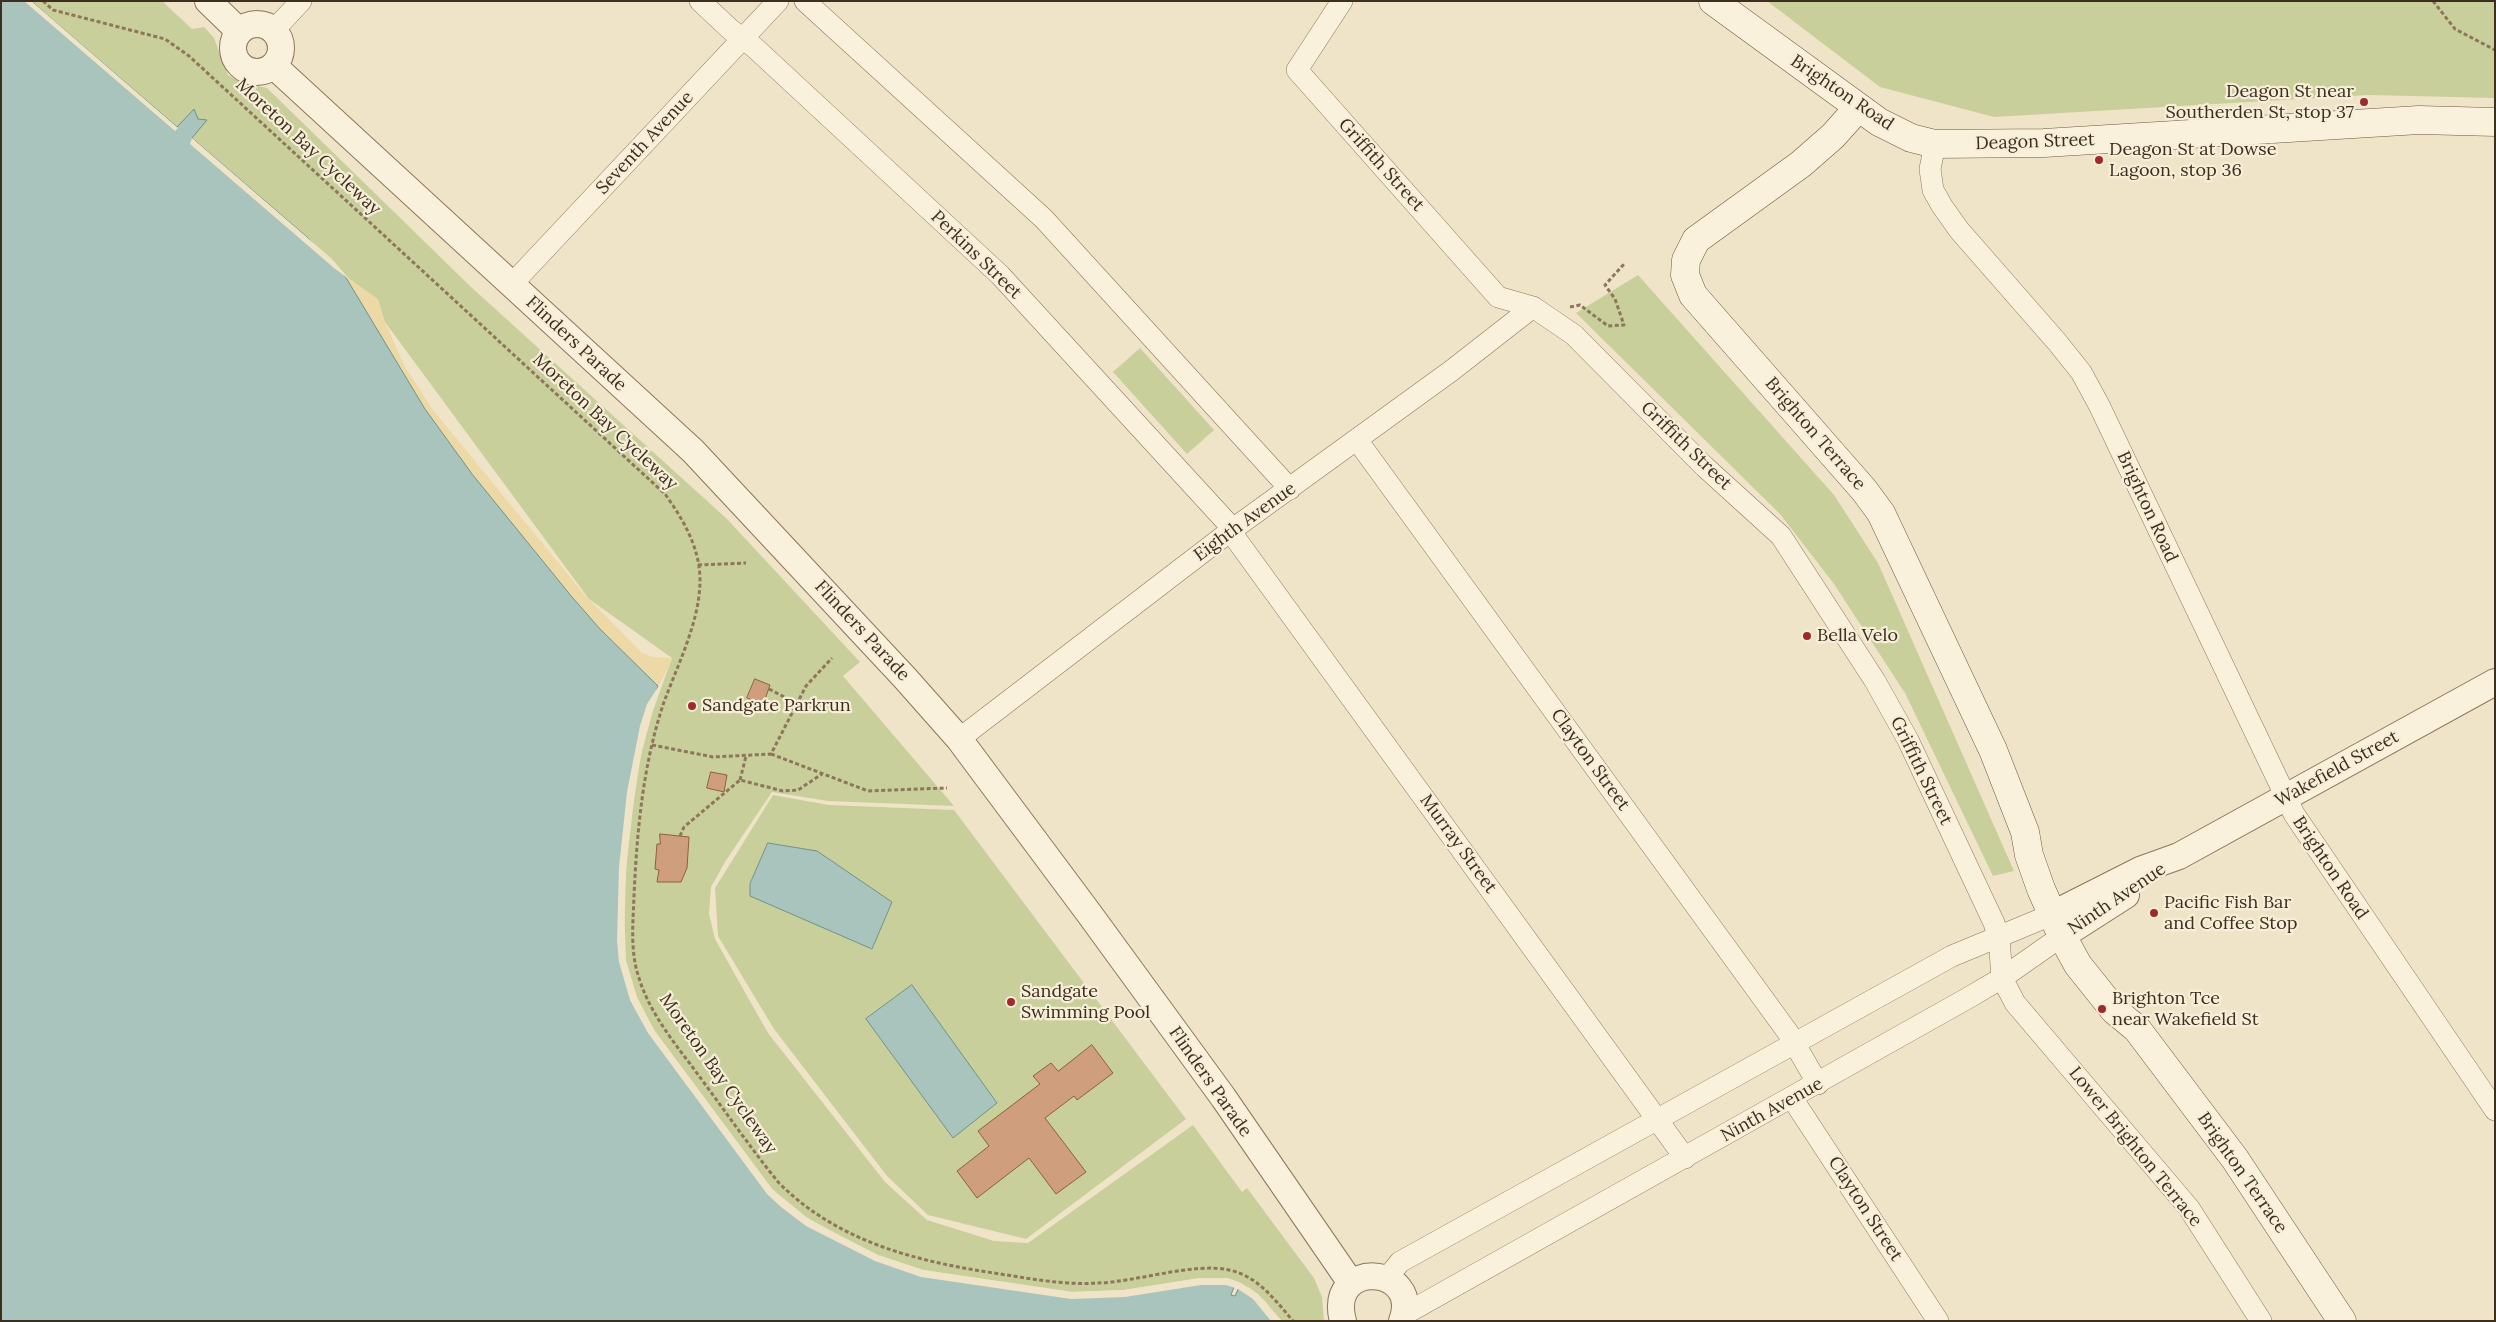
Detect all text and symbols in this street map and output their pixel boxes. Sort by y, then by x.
street label: Brighton Road [1786,51,1898,135]
street label: Moreton Bay Cycleway [231,74,385,220]
place label: Deagon St near Southerden St, stop 37 [2166,81,2354,124]
street label: Seventh Avenue [592,87,698,199]
marker: Deagon St near Southerden St, stop 37 [2358,96,2370,108]
street label: Griffith Street [1334,114,1428,216]
street label: Deagon Street [1975,129,2095,155]
place label: Deagon St at Dowse Lagoon, stop 36 [2109,139,2276,182]
marker: Deagon St at Dowse Lagoon, stop 36 [2093,154,2105,166]
street label: Perkins Street [926,206,1026,304]
street label: Flinders Parade [521,292,631,396]
street label: Moreton Bay Cycleway [528,349,682,495]
street label: Brighton Terrace [1760,373,1870,495]
street label: Griffith Street [1636,397,1736,495]
street label: Brighton Road [2112,448,2182,566]
street label: Eighth Avenue [1190,478,1300,566]
street label: Flinders Parade [810,576,914,686]
place label: Bella Velo [1817,625,1898,647]
marker: Bella Velo [1801,630,1813,642]
place label: Sandgate Parkrun [702,695,851,717]
marker: Sandgate Parkrun [686,700,698,712]
street label: Clayton Street [1546,705,1634,815]
street label: Griffith Street [1885,713,1957,829]
street label: Wakefield Street [2271,726,2403,812]
street label: Murray Street [1415,790,1501,898]
street label: Brighton Road [2288,812,2372,924]
street label: Ninth Avenue [2064,858,2170,940]
place label: Pacific Fish Bar and Coffee Stop [2164,892,2298,934]
marker: Pacific Fish Bar and Coffee Stop [2148,907,2160,919]
place label: Sandgate Swimming Pool [1021,981,1150,1024]
place label: Brighton Tce near Wakefield St [2112,988,2259,1030]
street label: Moreton Bay Cycleway [654,990,782,1158]
marker: Sandgate Swimming Pool [1005,996,1017,1008]
marker: Brighton Tce near Wakefield St [2096,1003,2108,1015]
street label: Flinders Parade [1164,1023,1256,1141]
street label: Lower Brighton Terrace [2064,1063,2206,1231]
street label: Ninth Avenue [1717,1073,1827,1147]
street label: Brighton Terrace [2192,1108,2292,1238]
street label: Clayton Street [1823,1153,1907,1265]

